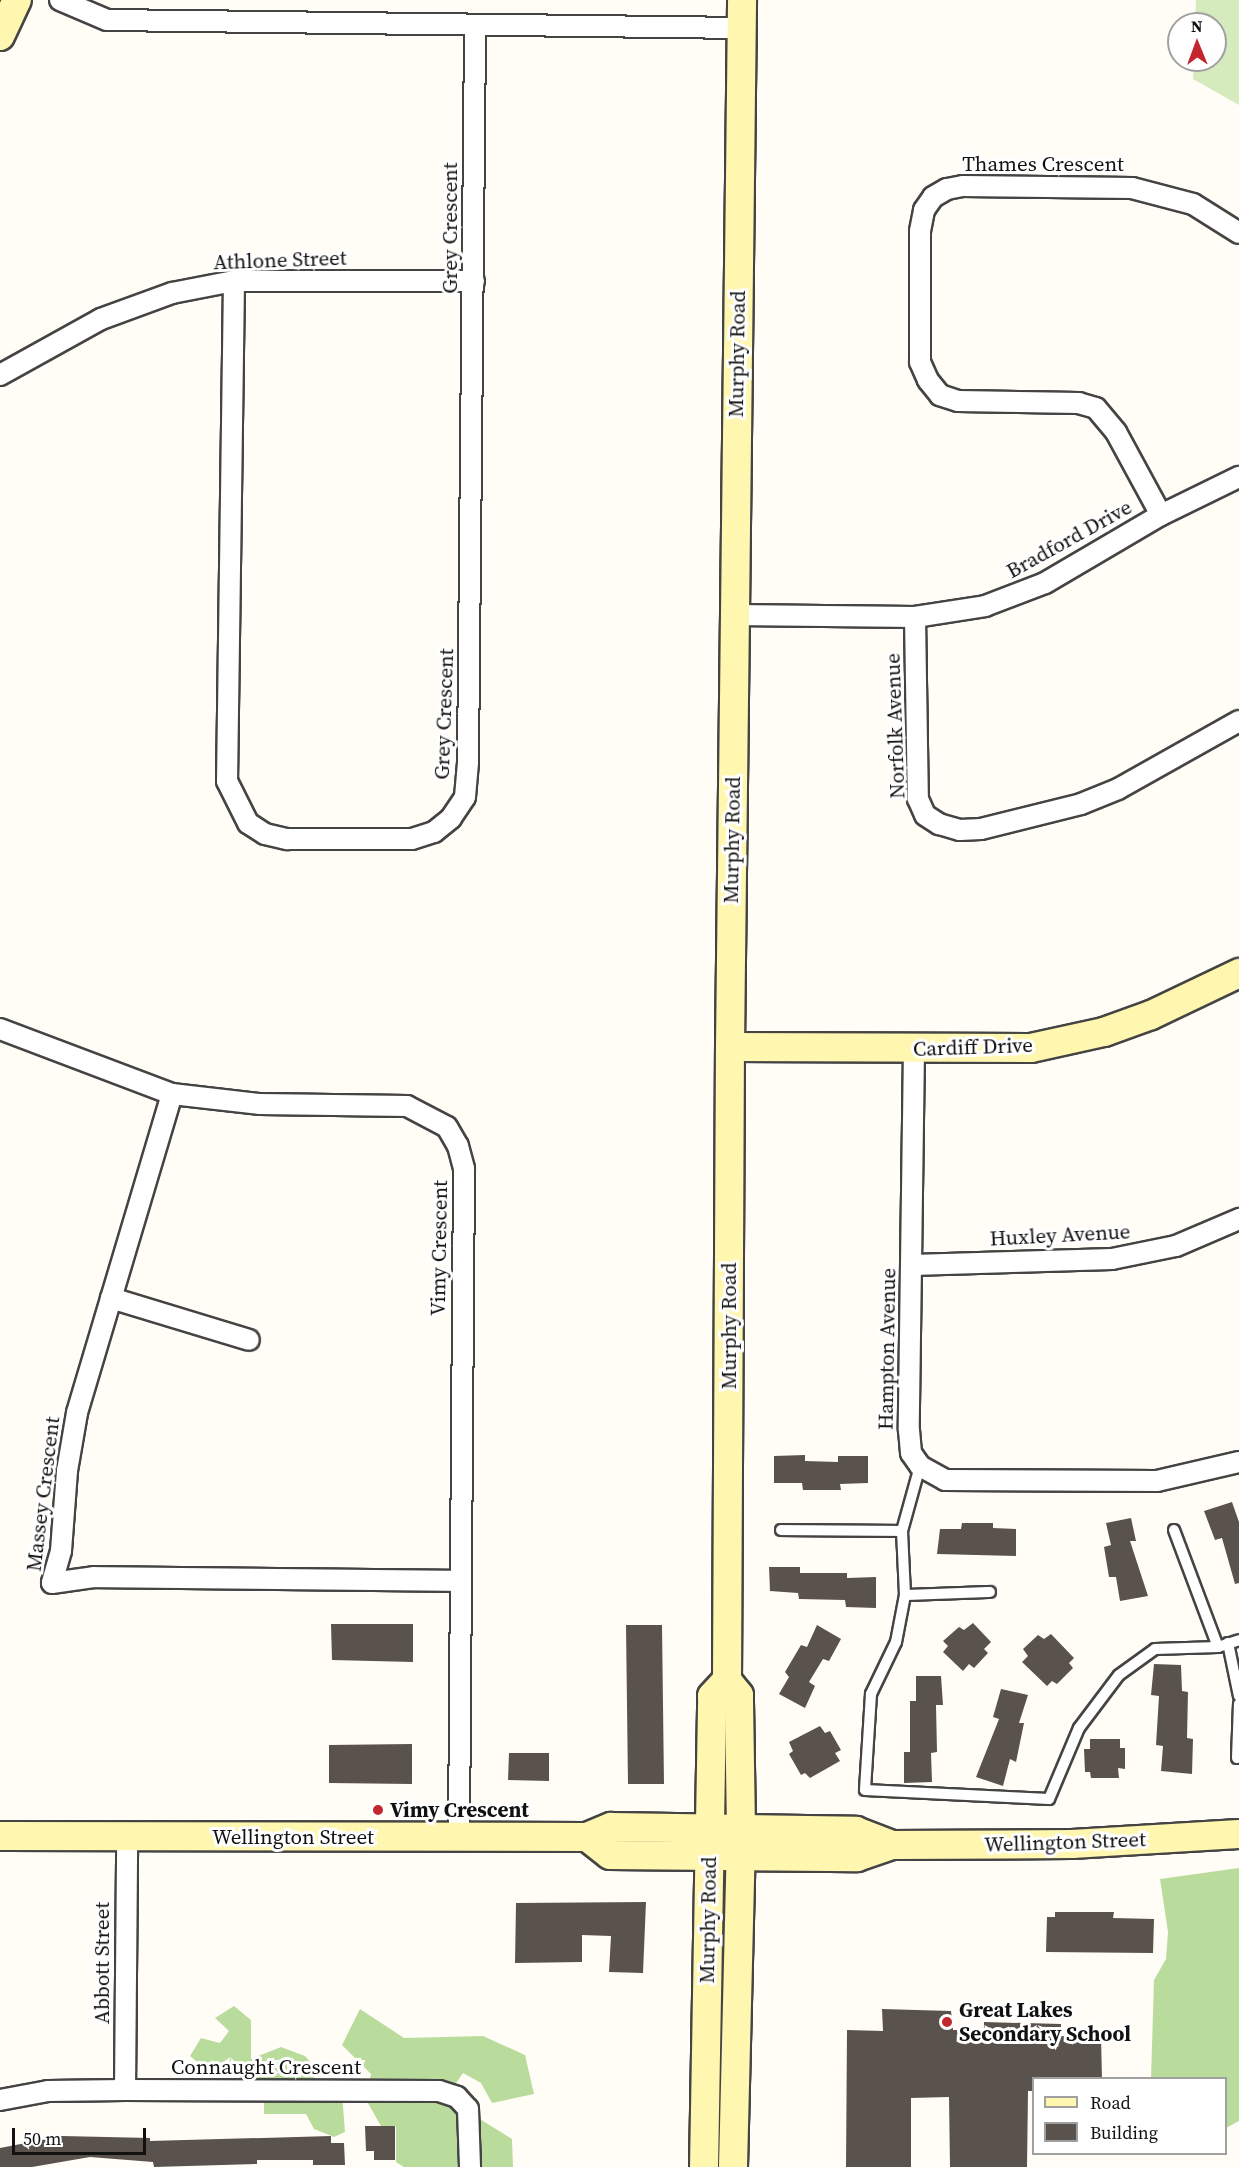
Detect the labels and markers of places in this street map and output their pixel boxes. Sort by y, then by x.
place label: Vimy Crescent [390,1797,529,1823]
marker: Vimy Crescent [371,1803,385,1817]
place label: Great Lakes Secondary School [959,1997,1131,2047]
marker: Great Lakes Secondary School [940,2015,954,2029]

